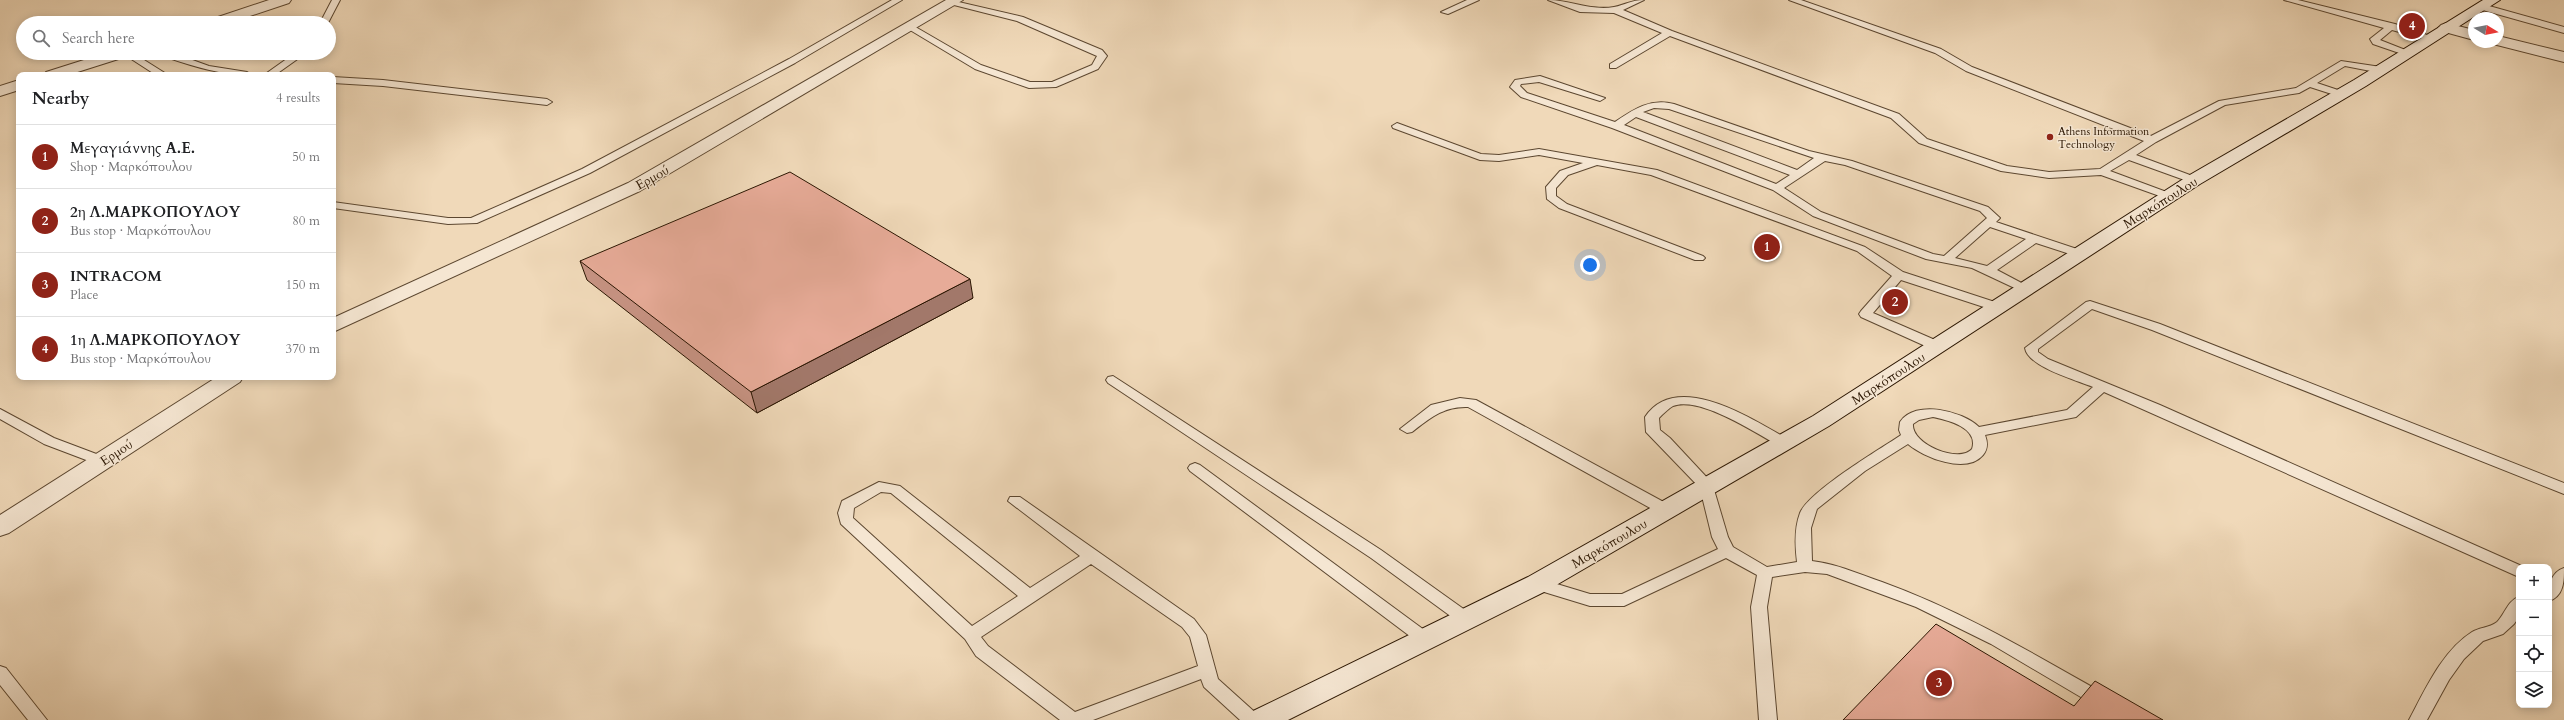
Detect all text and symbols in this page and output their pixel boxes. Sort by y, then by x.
pin: 4 [2399,11,2425,41]
north arrow [2468,12,2504,48]
search box [16,16,336,60]
icon: search [30,27,52,49]
text: Search here [62,28,135,48]
text: Nearby [32,87,89,110]
text: 4 results [276,89,320,107]
place label: Athens Information Technology [2058,124,2150,152]
marker: Athens Information Technology [2045,132,2055,142]
text: Μεγαγιάννης Α.Ε. [70,138,195,158]
text: 1 [42,148,48,166]
text: 50 m [292,148,320,166]
text: Shop · Μαρκόπουλου [70,158,192,176]
street label: Ερμού [632,161,673,194]
street label: Μαρκόπουλου [2120,173,2201,233]
text: 2η Λ.ΜΑΡΚΟΠΟΥΛΟΥ [70,202,240,222]
text: 2 [42,212,48,230]
text: 80 m [292,212,320,230]
text: Bus stop · Μαρκόπουλου [70,222,211,240]
pin: 1 [1754,232,1780,262]
your location [1580,255,1600,275]
text: INTRACOM [70,266,162,286]
text: 3 [42,276,48,294]
text: 150 m [286,276,320,294]
text: Place [70,286,98,304]
pin: 2 [1882,287,1908,317]
text: 1η Λ.ΜΑΡΚΟΠΟΥΛΟΥ [70,330,240,350]
text: 4 [42,340,48,358]
text: 370 m [286,340,320,358]
street label: Μαρκόπουλου [1848,348,1929,409]
text: Bus stop · Μαρκόπουλου [70,350,211,368]
street label: Ερμού [97,435,137,470]
street label: Μαρκόπουλου [1568,515,1651,573]
map controls [2516,564,2552,708]
button: + [2516,564,2552,600]
button: − [2516,600,2552,636]
button: locate [2516,636,2552,672]
pin: 3 [1926,668,1952,698]
button: layers [2516,672,2552,708]

